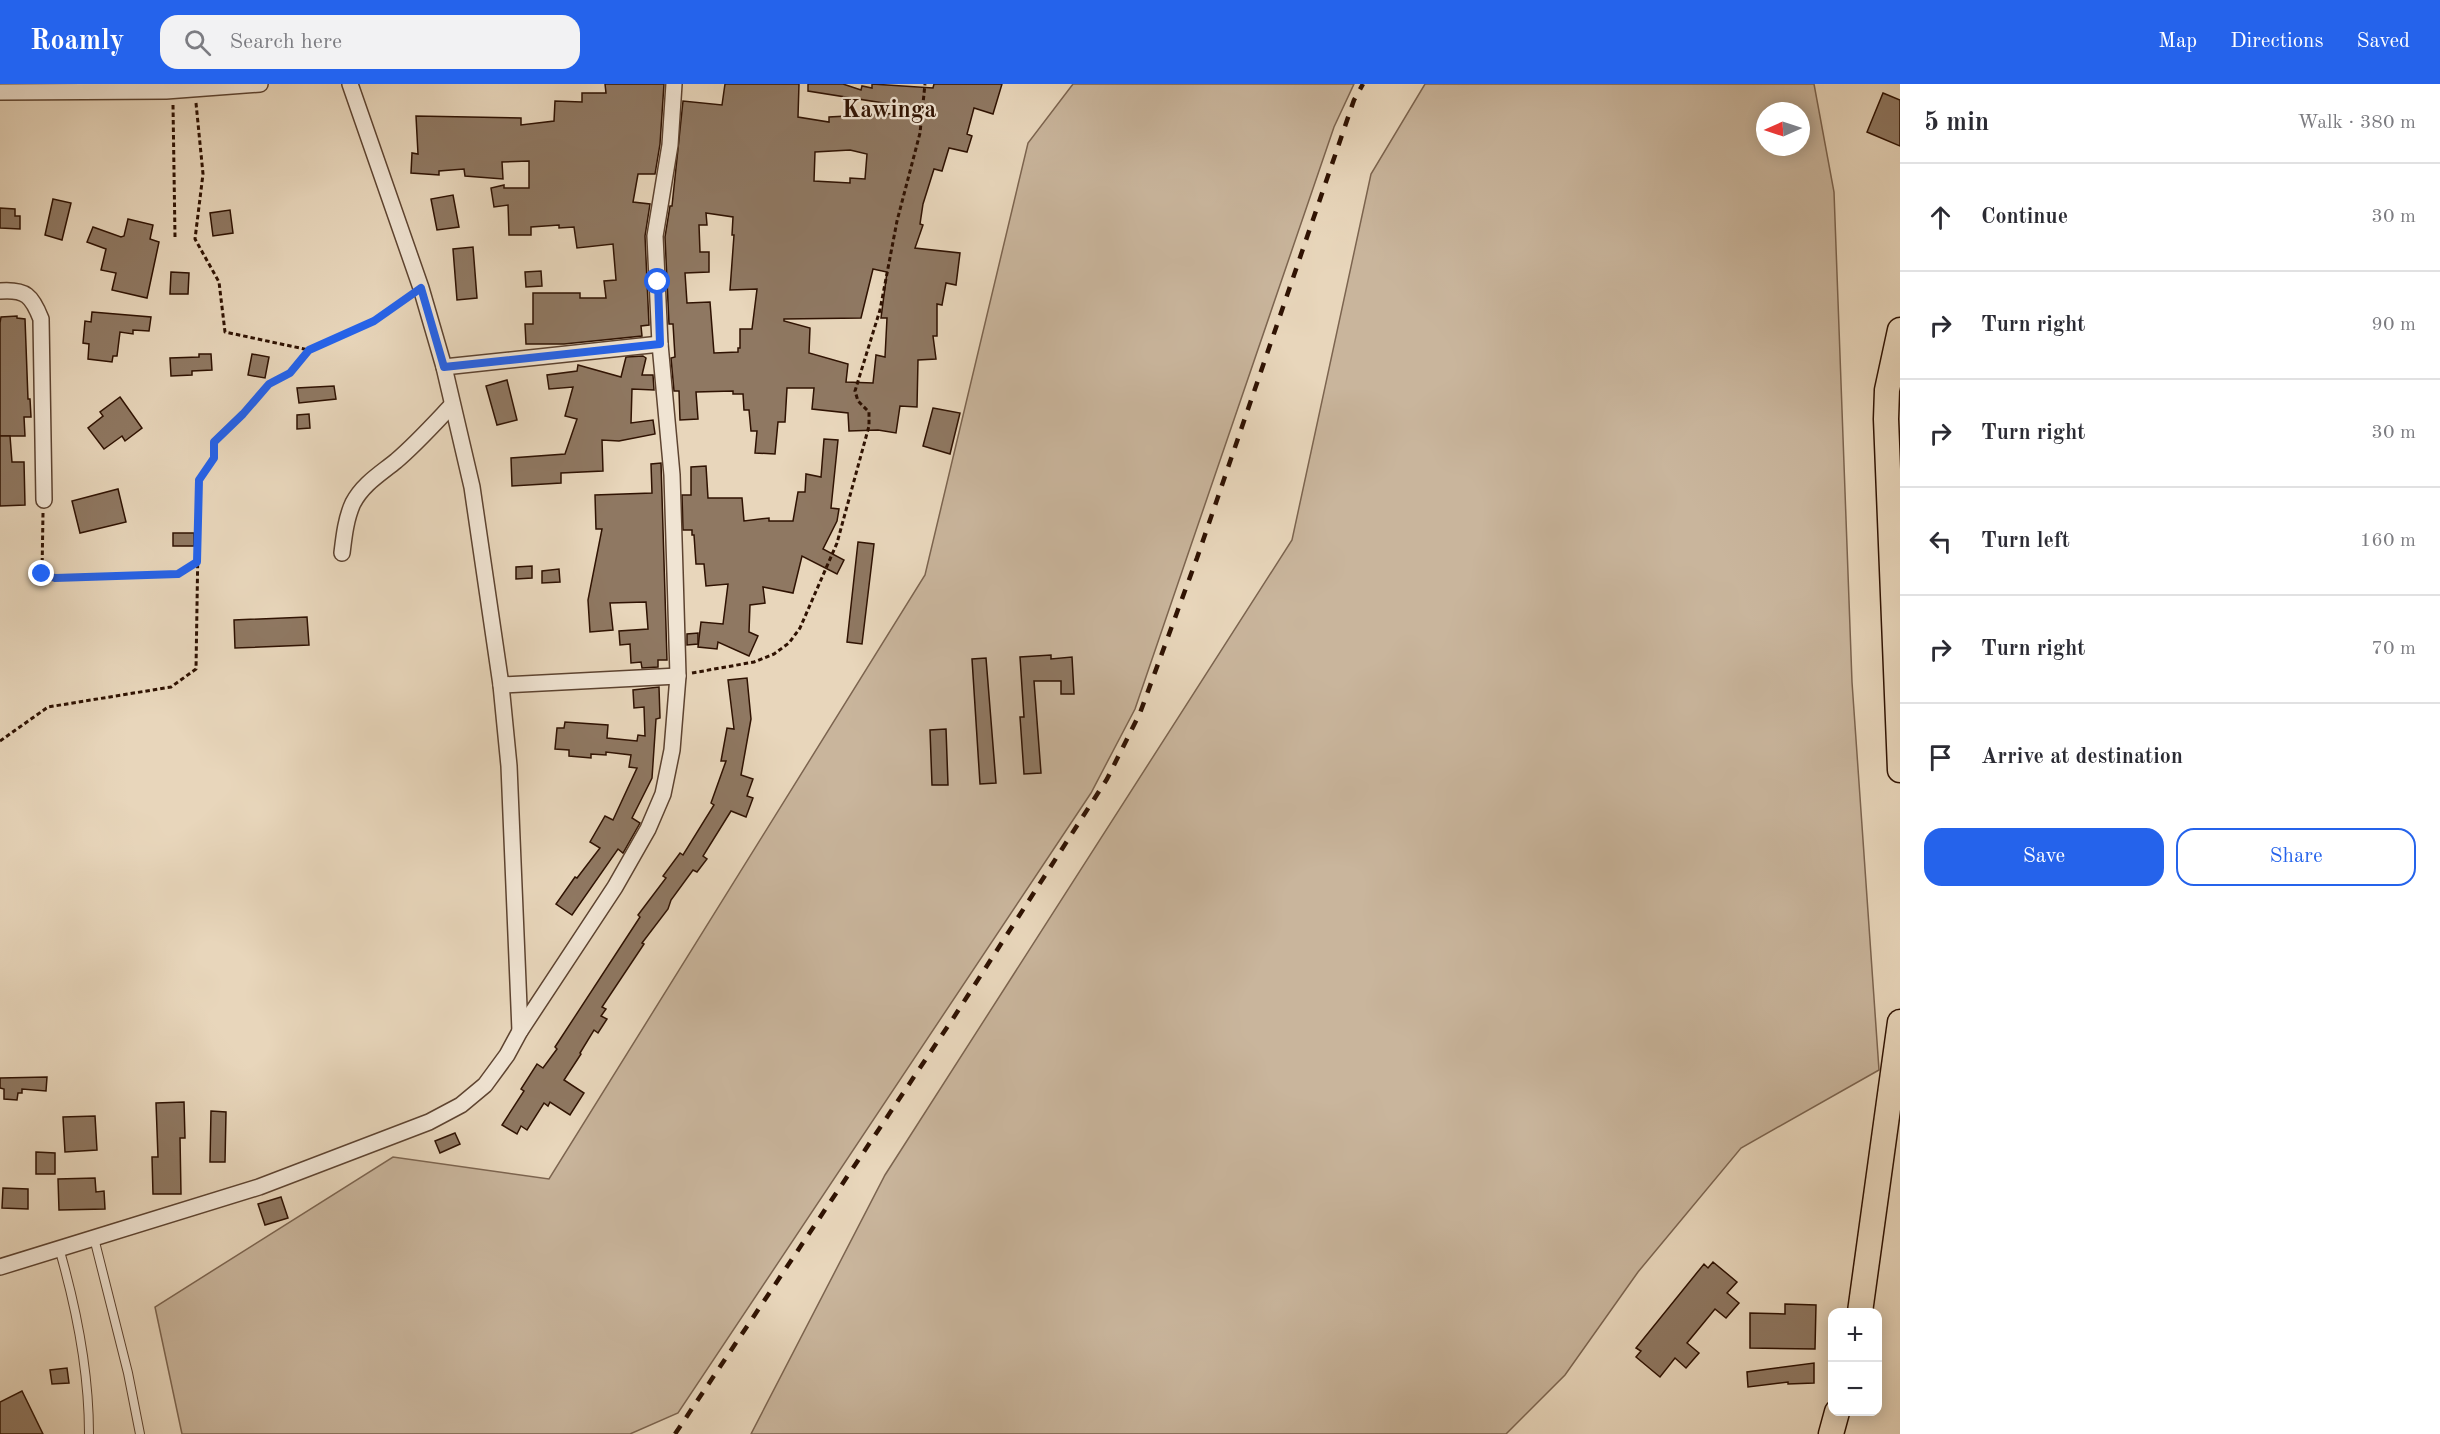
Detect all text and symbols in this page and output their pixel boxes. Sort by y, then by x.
search box [160,15,580,69]
icon: search [181,26,214,59]
text: Roamly [30,28,124,56]
text: Search here [229,31,342,53]
text: Map [2158,31,2197,52]
text: Directions [2230,31,2324,52]
text: Saved [2357,31,2410,52]
district label: Kawinga [842,99,936,123]
north arrow [1756,102,1810,156]
text: 5 min [1924,110,1989,136]
text: Walk · 380 m [2297,113,2416,133]
icon: ahead [1924,201,1957,234]
text: Continue [1981,206,2068,228]
text: 30 m [2371,207,2416,227]
route start [644,268,670,294]
icon: right [1924,309,1957,342]
text: Turn right [1981,314,2085,336]
text: 90 m [2371,315,2416,335]
icon: right [1924,417,1957,450]
text: Turn right [1981,422,2085,444]
text: 30 m [2371,423,2416,443]
icon: left [1924,525,1957,558]
text: Turn left [1981,530,2070,552]
text: 160 m [2360,531,2416,551]
route end [28,560,54,586]
icon: right [1924,633,1957,666]
text: Turn right [1981,638,2085,660]
text: 70 m [2371,639,2416,659]
icon: arrive [1924,741,1957,774]
text: Arrive at destination [1981,746,2183,768]
button: Save [1924,828,2164,886]
button: Share [2176,828,2416,886]
map controls [1828,1308,1882,1416]
button: + [1828,1308,1882,1362]
button: − [1828,1362,1882,1416]

